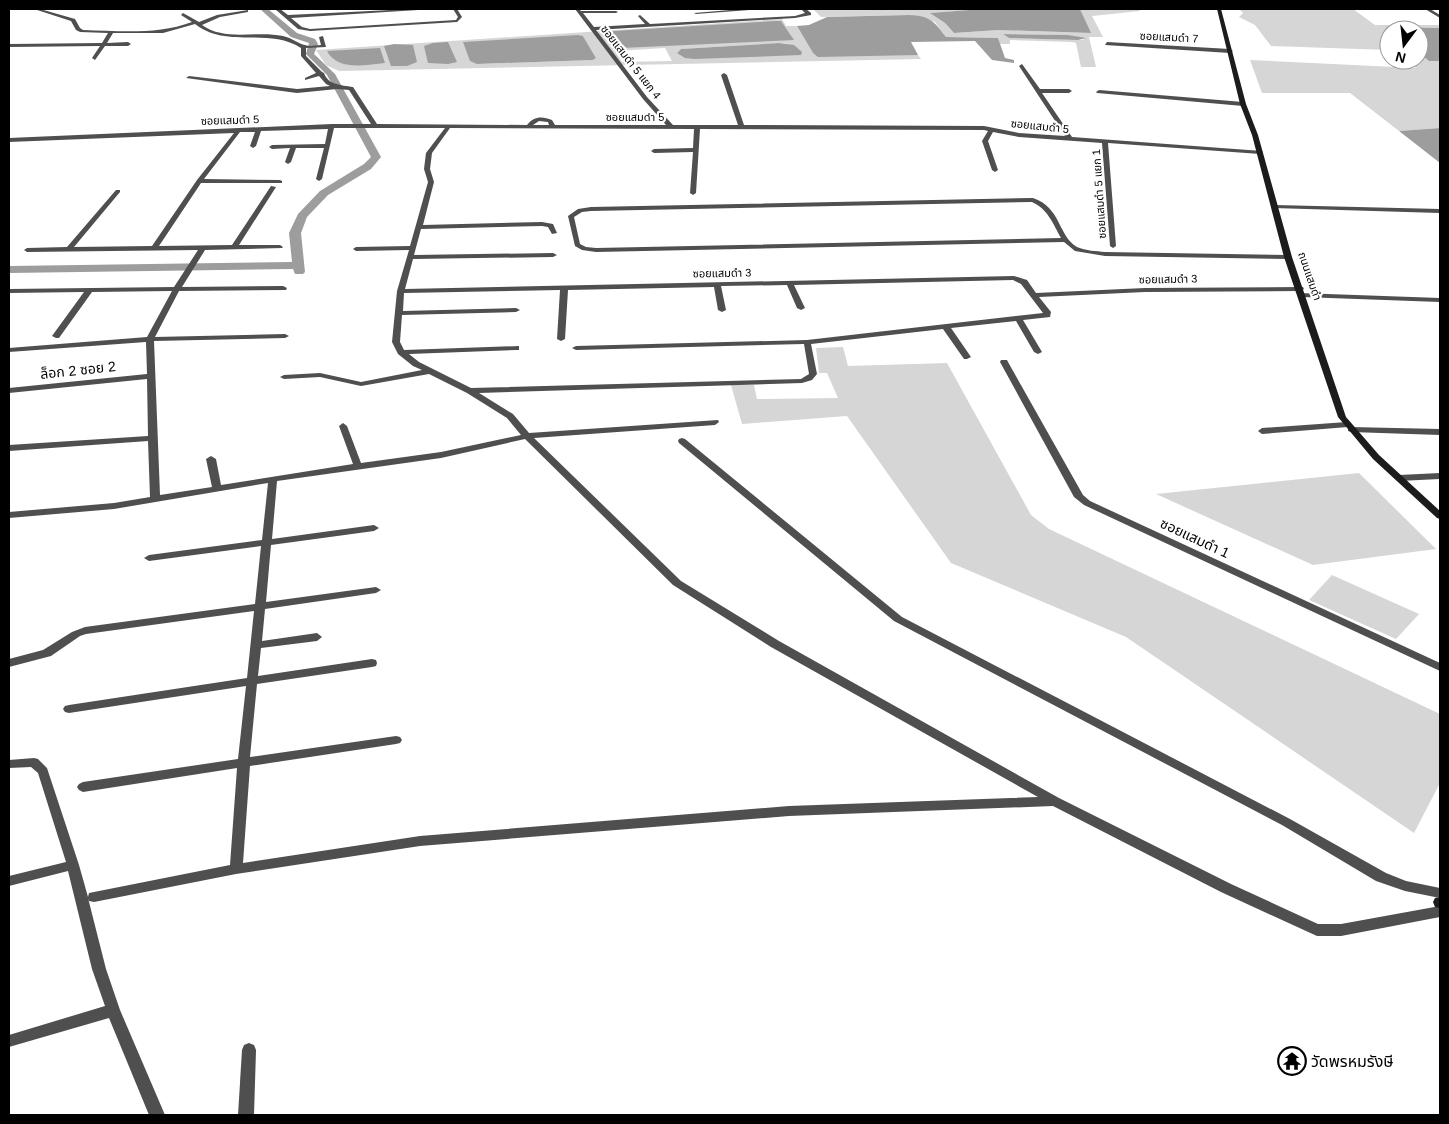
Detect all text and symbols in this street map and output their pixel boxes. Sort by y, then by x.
north arrow [1379,20,1429,70]
street label: ซอยแสมดำ 5 แยก 4 [599,23,663,101]
street label: ซอยแสมดำ 7 [1139,29,1199,45]
text: N [1394,49,1408,67]
street label: ซอยแสมดำ 5 [606,111,664,123]
street label: ซอยแสมดำ 5 [201,113,259,127]
street label: ซอยแสมดำ 5 [1010,117,1070,135]
street label: ซอยแสมดำ 5 แยก 1 [1090,149,1108,239]
street label: ถนนแสมดำ [1296,250,1324,302]
street label: ซอยแสมดำ 3 [693,266,751,280]
street label: ซอยแสมดำ 3 [1139,272,1197,286]
street label: ล็อก 2 ซอย 2 [39,358,117,382]
street label: ซอยแสมดำ 1 [1158,515,1232,561]
temple icon: วัดพรหมรังษี [1277,1046,1307,1076]
place label: วัดพรหมรังษี [1311,1053,1394,1070]

